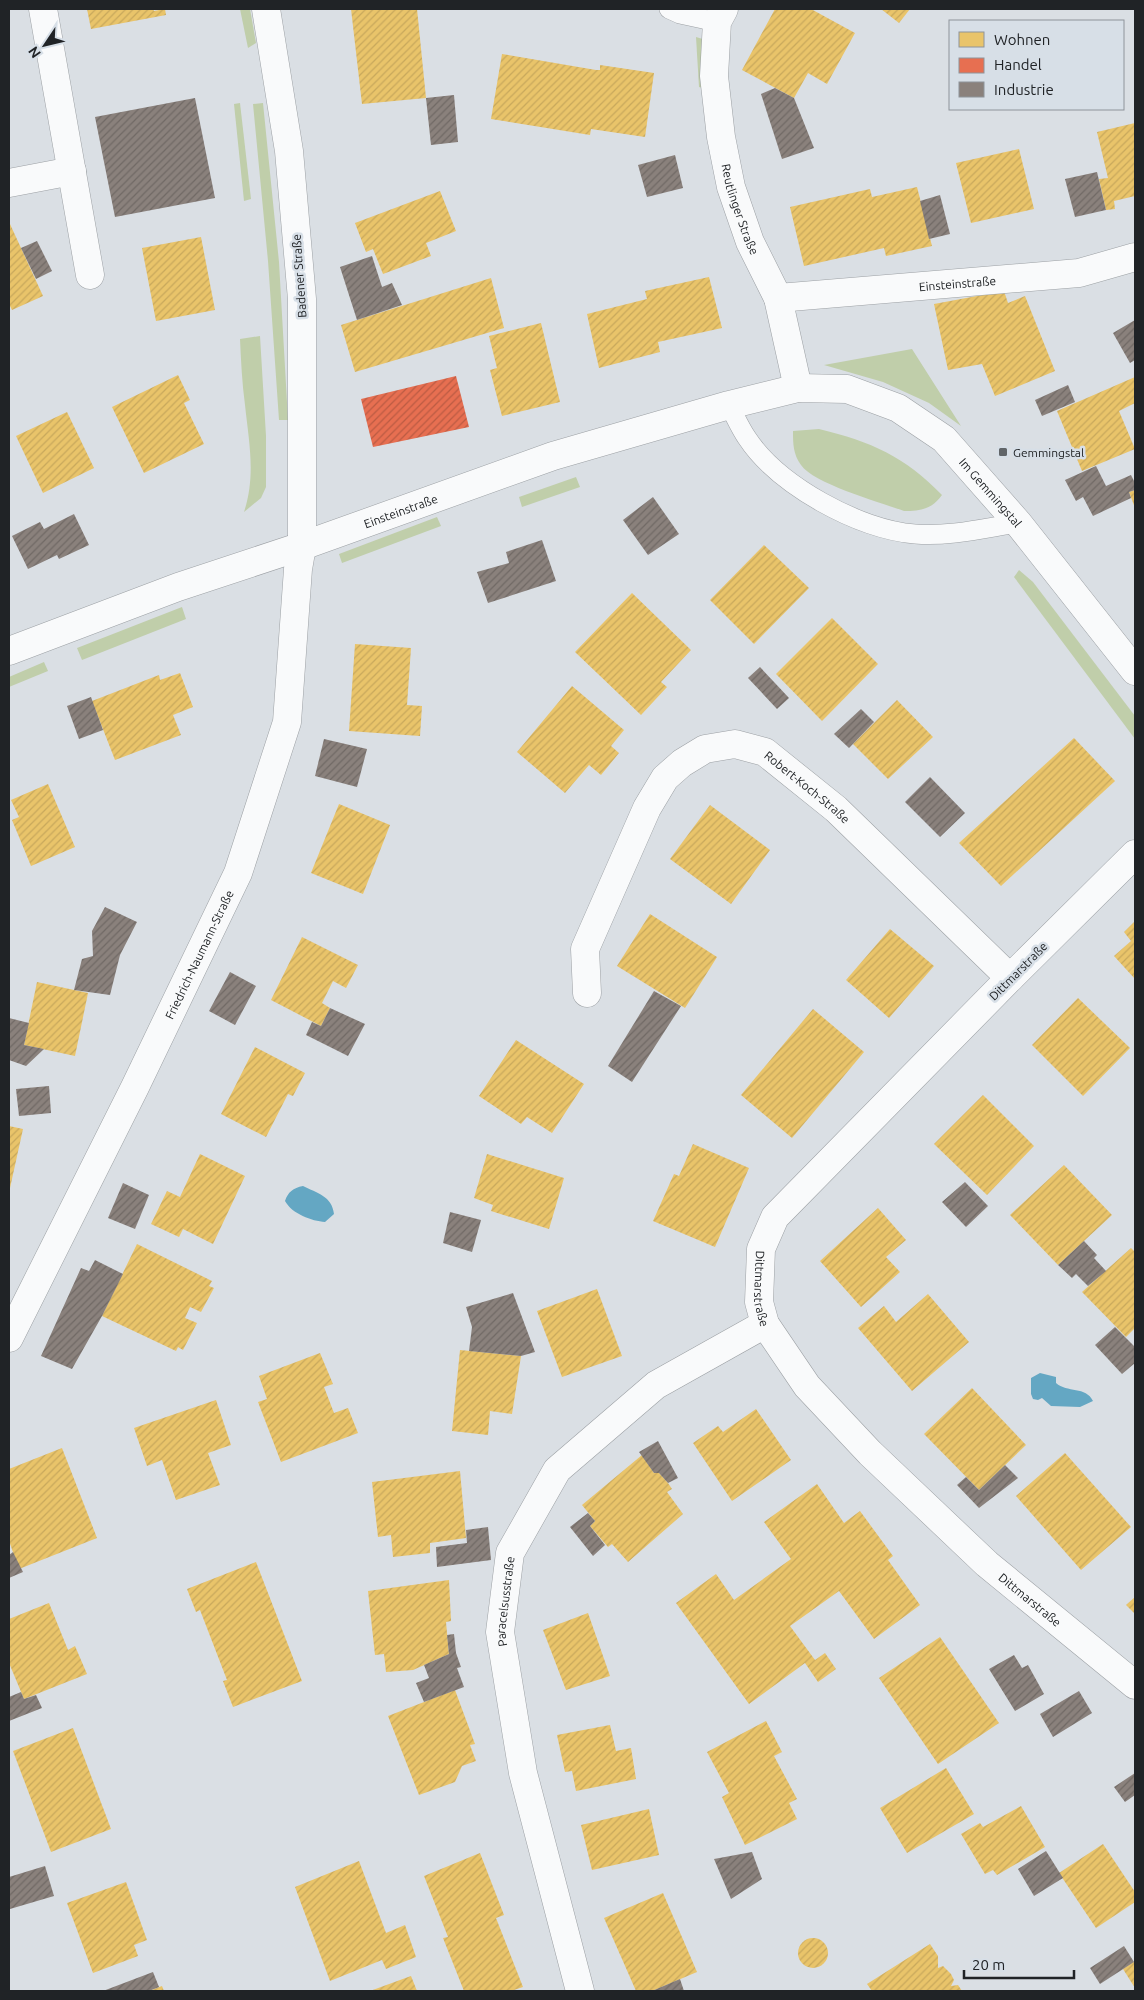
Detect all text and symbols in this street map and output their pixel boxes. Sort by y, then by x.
north arrow [20,20,70,70]
legend [949,20,1124,110]
text: Wohnen [994,31,1050,48]
text: N [25,44,44,61]
text: Handel [994,56,1042,73]
text: Industrie [994,81,1054,98]
street label: Reutlinger Straße [720,162,762,257]
street label: Badener Straße [290,234,308,318]
street label: Einsteinstraße [918,273,996,293]
marker: Gemmingstal [997,446,1009,458]
place label: Gemmingstal [1013,446,1084,459]
street label: Im Gemmingstal [957,455,1025,529]
street label: Einsteinstraße [362,491,439,530]
street label: Robert-Koch-Straße [762,748,853,825]
street label: Friedrich-Naumann-Straße [162,888,235,1021]
street label: Dittmarstraße [986,939,1050,1003]
street label: Dittmarstraße [752,1250,772,1328]
street label: Paracelsusstraße [493,1555,516,1648]
street label: Dittmarstraße [997,1570,1064,1629]
scale bar [964,1948,1074,1980]
text: 20 m [972,1956,1005,1973]

